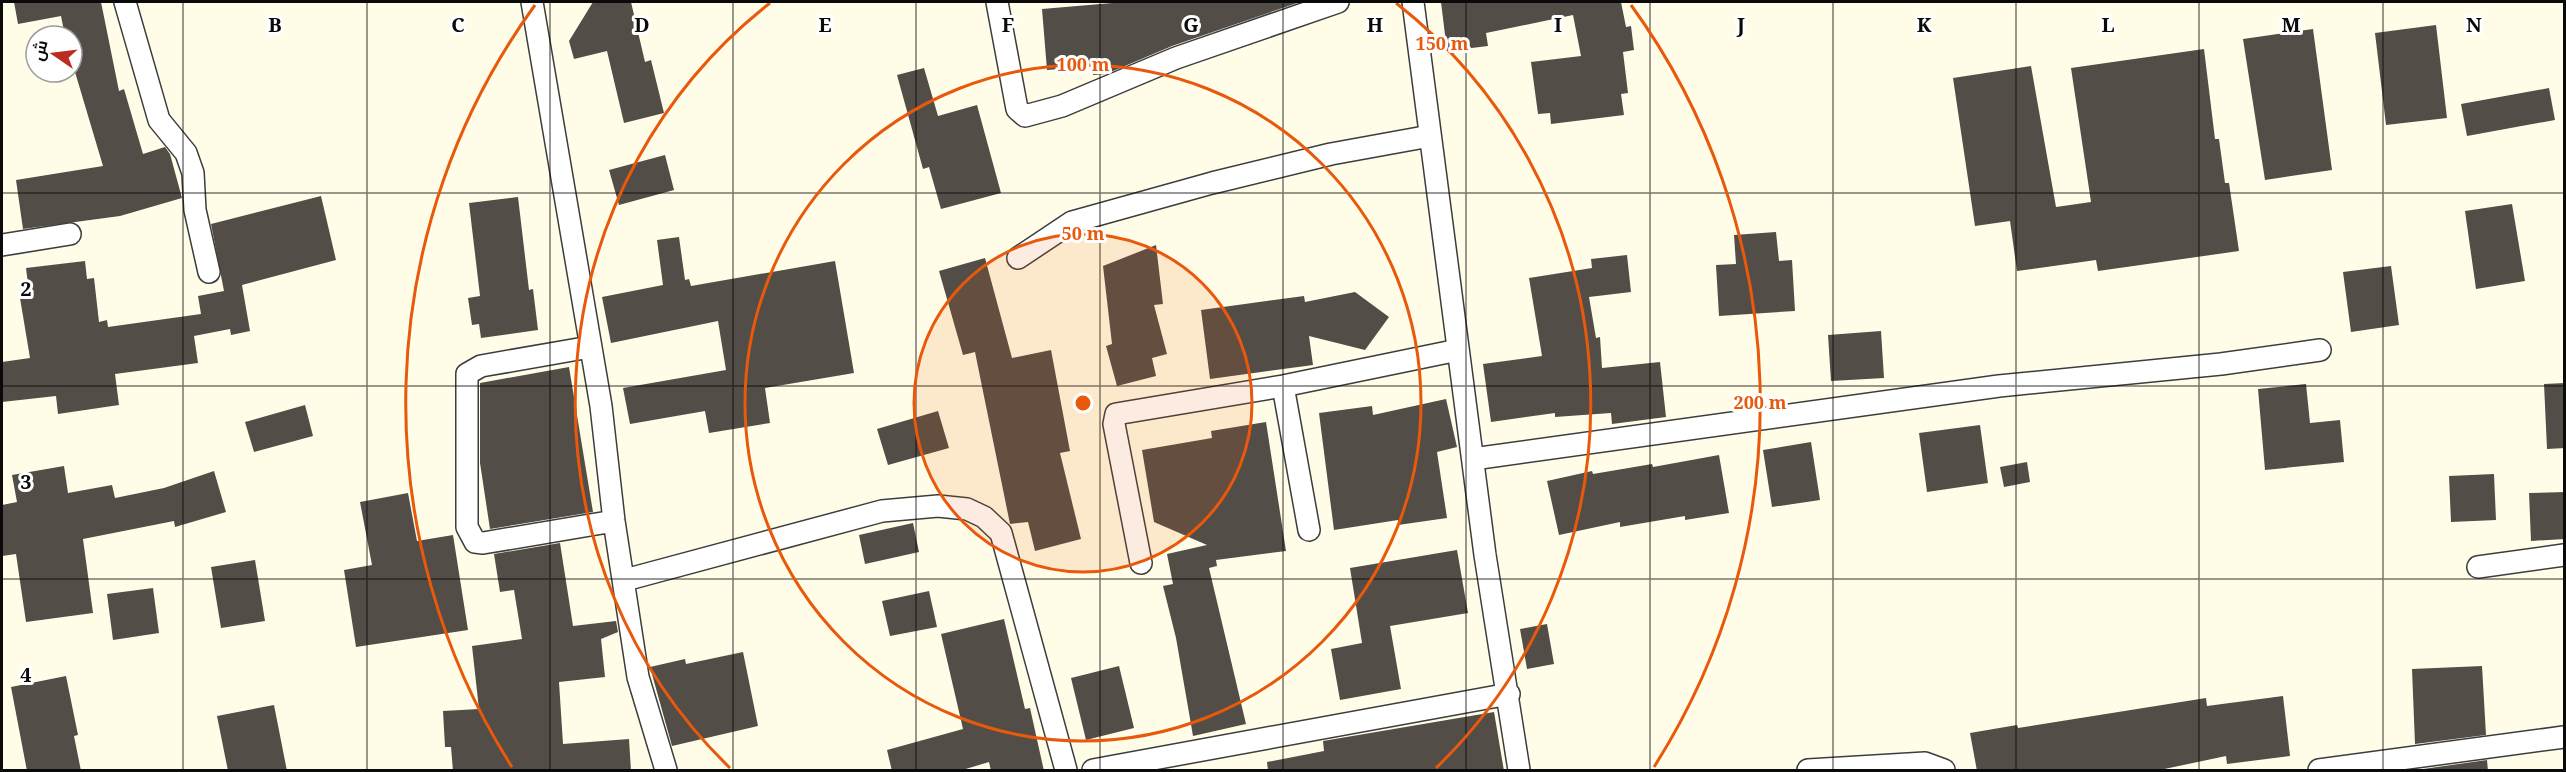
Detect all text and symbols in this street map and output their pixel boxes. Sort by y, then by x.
text: B [268,11,282,38]
text: C [451,11,465,38]
text: D [634,11,650,38]
text: E [818,11,832,38]
text: F [1002,11,1014,38]
text: G [1183,11,1199,38]
text: H [1367,11,1383,38]
text: I [1554,11,1562,38]
text: J [1736,11,1745,38]
text: K [1917,11,1932,38]
text: L [2101,11,2115,38]
text: M [2281,11,2301,38]
text: N [2466,11,2482,38]
north arrow [24,24,84,84]
text: 150 m [1416,31,1469,55]
text: ش [26,38,53,63]
text: 100 m [1057,52,1110,76]
text: 50 m [1062,221,1105,245]
text: 2 [20,275,32,302]
text: 200 m [1734,390,1787,414]
centre of rings [1073,393,1093,413]
text: 3 [20,468,32,495]
text: 4 [20,661,32,688]

